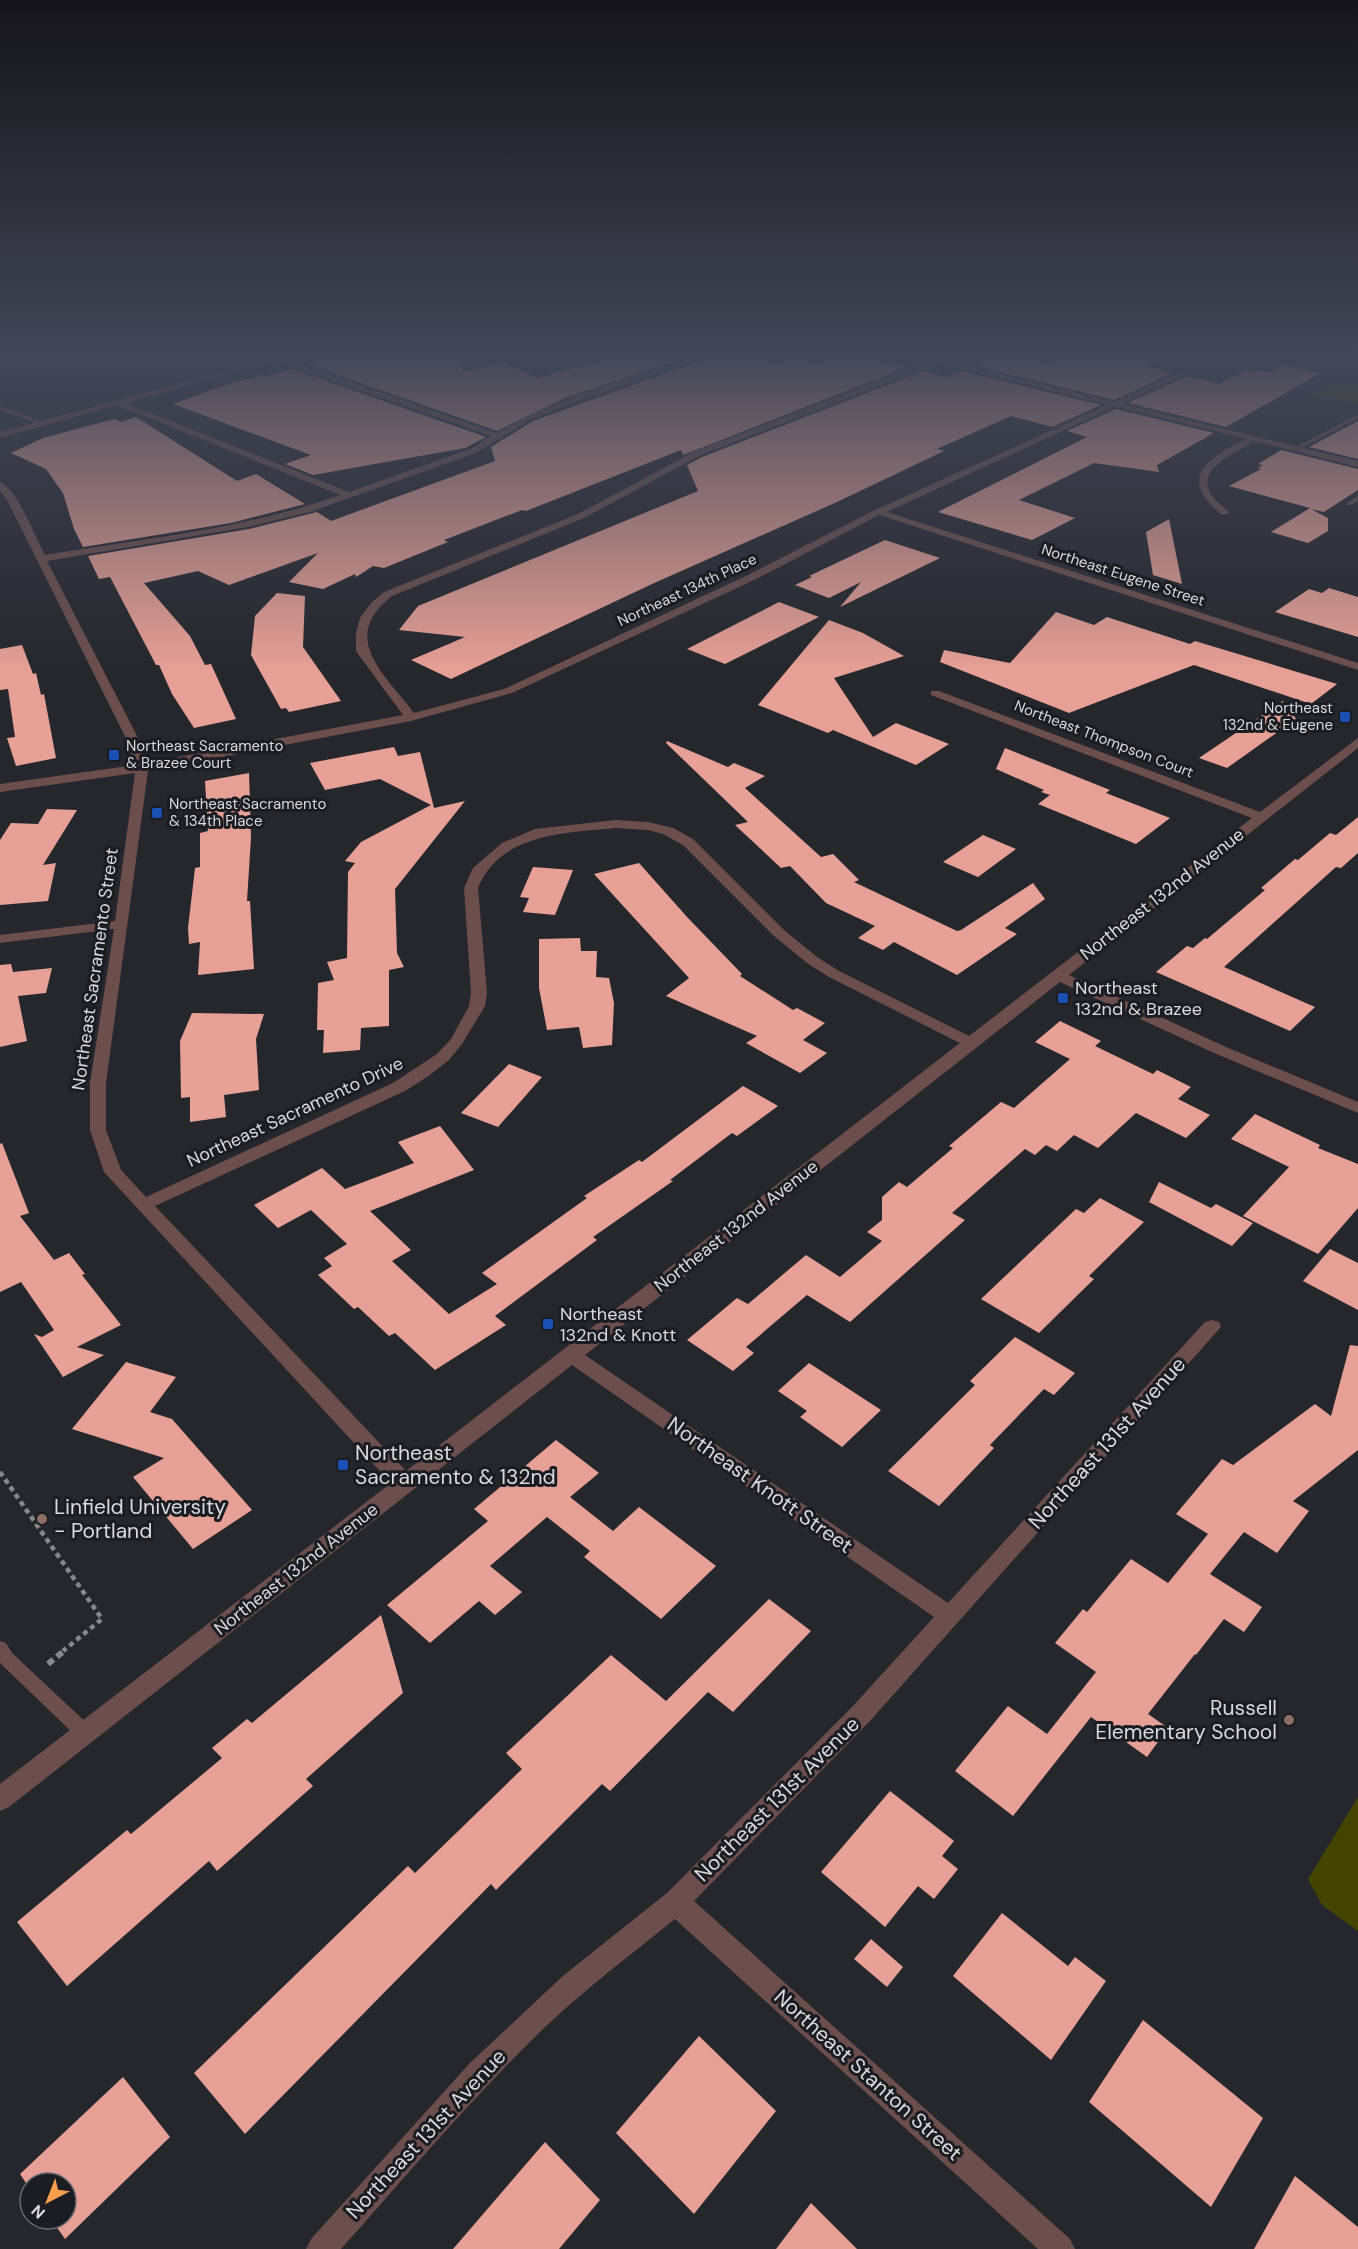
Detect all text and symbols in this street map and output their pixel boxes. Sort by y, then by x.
street label: Northeast Eugene Street [1039,539,1207,611]
street label: Northeast 134th Place [614,549,760,631]
street label: Northeast Thompson Court [1012,696,1197,783]
place label: Northeast 132nd & Eugene [1223,698,1333,735]
marker: Northeast 132nd & Eugene [1338,710,1352,724]
place label: Northeast Sacramento & Brazee Court [126,736,283,773]
marker: Northeast Sacramento & Brazee Court [107,748,121,762]
place label: Northeast Sacramento & 134th Place [169,794,326,831]
marker: Northeast Sacramento & 134th Place [150,806,164,820]
street label: Northeast 132nd Avenue [1075,822,1249,966]
street label: Northeast Sacramento Street [66,846,124,1092]
place label: Northeast 132nd & Brazee [1075,976,1202,1021]
marker: Northeast 132nd & Brazee [1056,991,1070,1005]
street label: Northeast Sacramento Drive [183,1051,407,1173]
street label: Northeast 132nd Avenue [649,1154,823,1298]
place label: Northeast 132nd & Knott [560,1302,676,1347]
marker: Northeast 132nd & Knott [541,1317,555,1331]
street label: Northeast 131st Avenue [1022,1351,1192,1535]
street label: Northeast Knott Street [662,1410,858,1560]
place label: Northeast Sacramento & 132nd [355,1439,556,1491]
marker: Northeast Sacramento & 132nd [336,1458,350,1472]
place label: Linfield University - Portland [54,1493,226,1545]
street label: Northeast 132nd Avenue [209,1497,383,1641]
marker: Linfield University - Portland [35,1512,49,1526]
place label: Russell Elementary School [1095,1694,1277,1746]
street label: Northeast 131st Avenue [688,1710,866,1888]
marker: Russell Elementary School [1282,1713,1296,1727]
street label: Northeast Stanton Street [768,1983,968,2167]
street label: Northeast 131st Avenue [340,2043,512,2225]
north arrow [18,2171,78,2231]
text: N [27,2200,50,2223]

